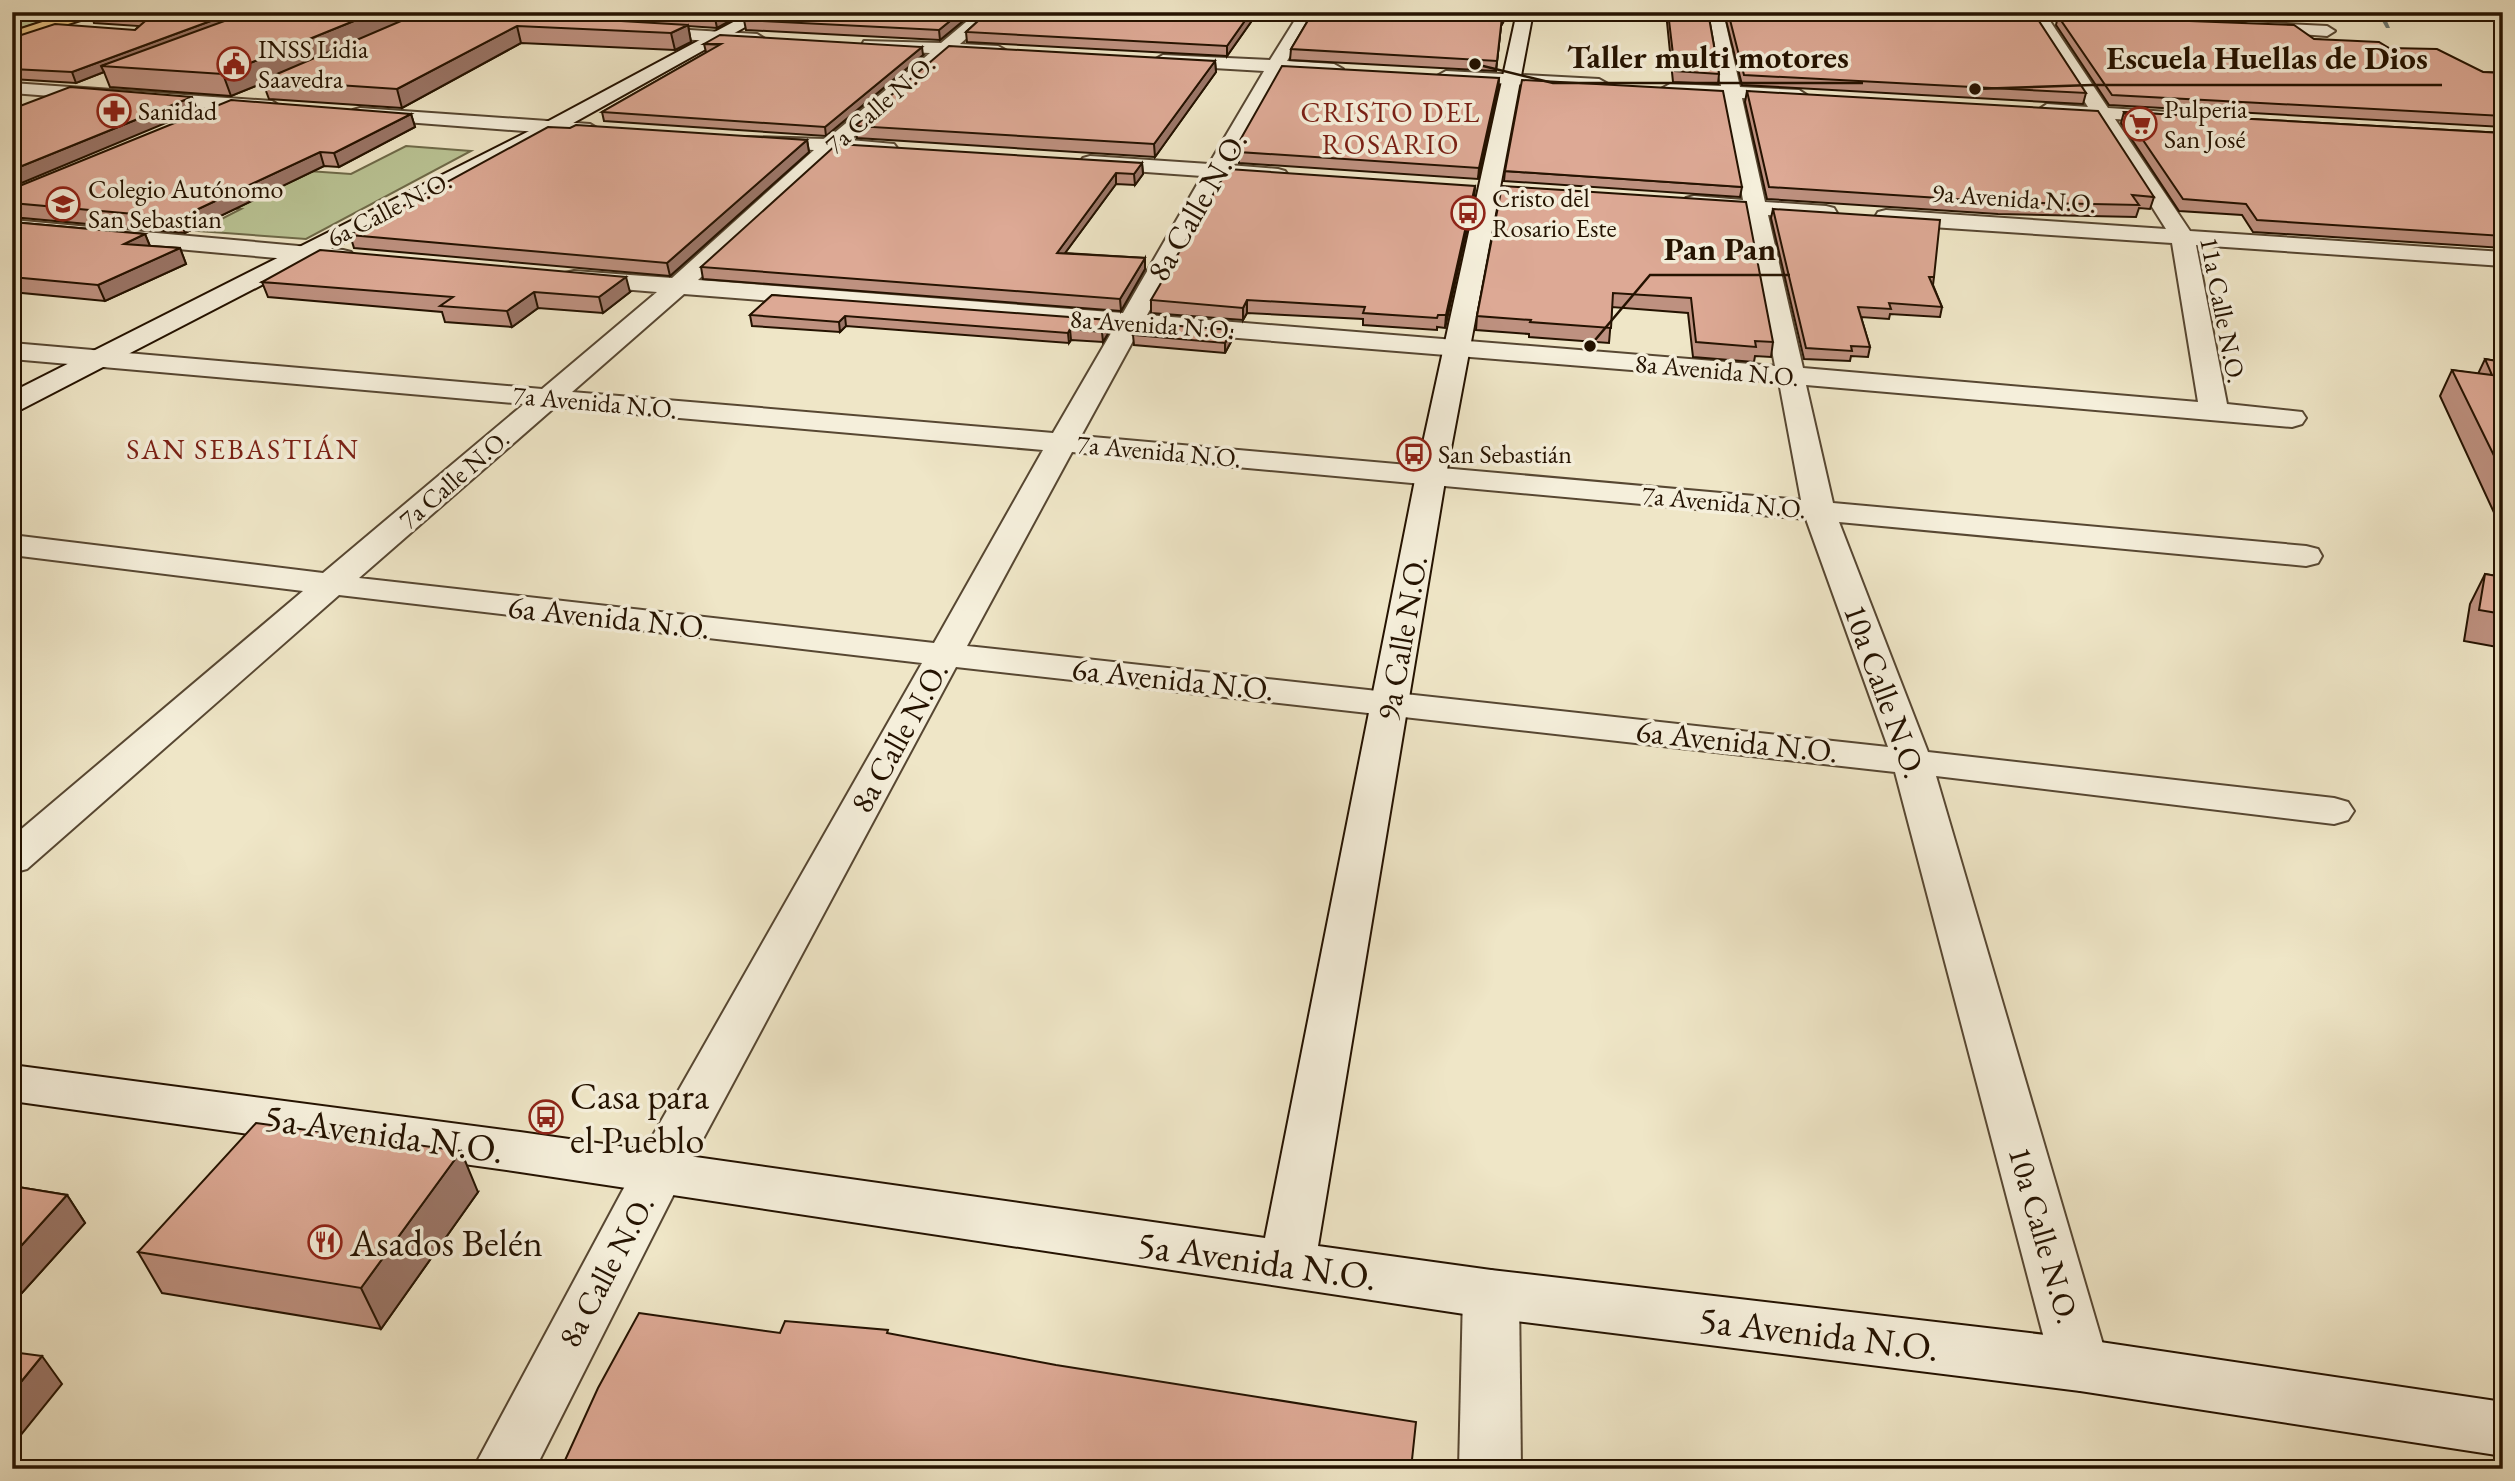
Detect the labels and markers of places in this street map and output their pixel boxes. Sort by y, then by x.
callout: Taller multi motores [1553,29,1863,83]
callout: Escuela Huellas de Dios [2092,31,2442,85]
place label: INSS Lidia Saavedra [258,32,369,96]
public building icon: INSS Lidia Saavedra [215,45,253,83]
pharmacy icon: Sanidad [95,92,133,130]
place label: Pulperia San José [2164,92,2248,156]
place label: Sanidad [138,94,218,128]
supermarket icon: Pulperia San José [2121,105,2159,143]
place label: Colegio Autónomo San Sebastian [88,172,284,236]
place label: Cristo del Rosario Este [1492,181,1617,245]
school or university icon: Colegio Autónomo San Sebastian [44,185,82,223]
bus stop icon: Cristo del Rosario Este [1449,194,1487,232]
callout: Pan Pan [1650,221,1790,275]
bus stop icon: San Sebastián [1395,435,1433,473]
place label: San Sebastián [1438,437,1572,471]
place label: Casa para el Pueblo [570,1071,710,1164]
bus stop icon: Casa para el Pueblo [527,1098,565,1136]
place label: Asados Belén [349,1218,543,1267]
restaurant icon: Asados Belén [306,1223,344,1261]

